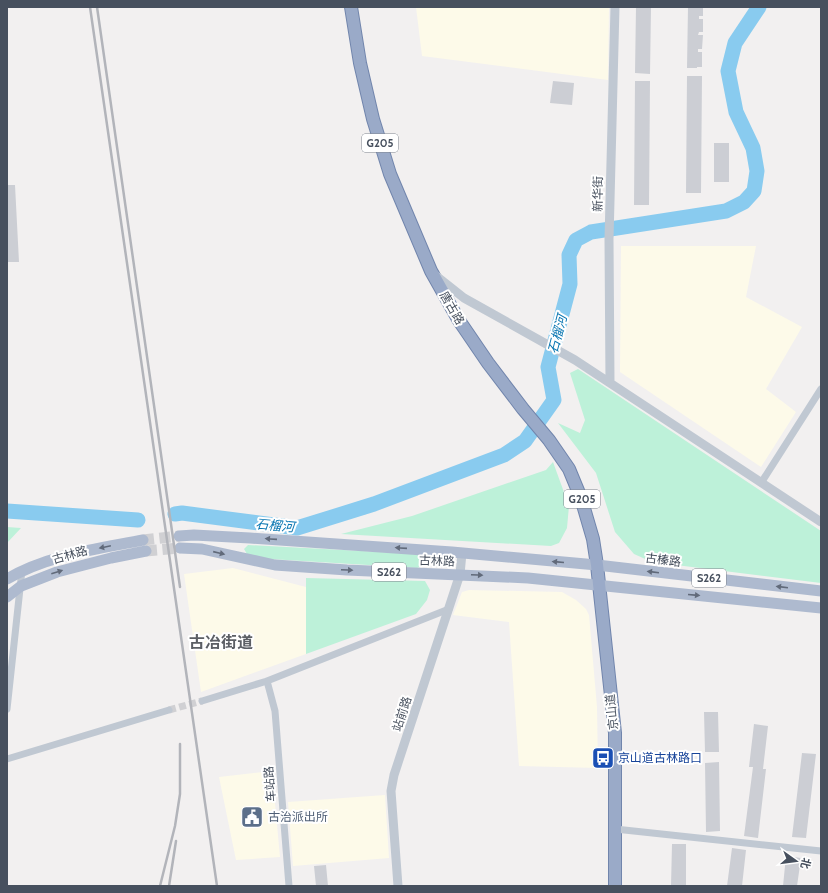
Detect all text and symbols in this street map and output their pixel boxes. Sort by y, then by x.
road number: G205 [362,134,398,152]
street label: 新华街 [590,176,605,212]
street label: 唐古路 [437,288,468,327]
water label: 石榴河 [544,310,571,355]
road number: G205 [564,490,600,508]
water label: 石榴河 [255,515,298,535]
one-way arrow [265,536,277,543]
street label: 古林路 [50,542,89,567]
one-way arrow [99,545,111,551]
one-way arrow [395,545,407,552]
one-way arrow [213,550,225,556]
street label: 古榛路 [644,550,682,569]
street label: 古林路 [419,552,455,569]
one-way arrow [552,558,564,565]
road number: S262 [372,563,406,581]
one-way arrow [341,567,353,574]
one-way arrow [51,569,63,575]
one-way arrow [647,569,659,575]
road number: S262 [692,569,726,587]
one-way arrow [471,572,483,579]
one-way arrow [776,583,788,590]
one-way arrow [688,591,700,598]
district label: 古冶街道 [189,633,253,652]
street label: 京山道 [602,693,621,731]
street label: 站前路 [389,694,414,733]
bus stop icon: 京山道古林路口 [590,745,616,771]
place label: 京山道古林路口 [618,750,702,765]
street label: 车站路 [260,765,279,803]
public building icon: 古治派出所 [239,804,265,830]
place label: 古治派出所 [268,809,328,824]
north arrow [776,841,816,881]
text: 北 [798,856,814,870]

